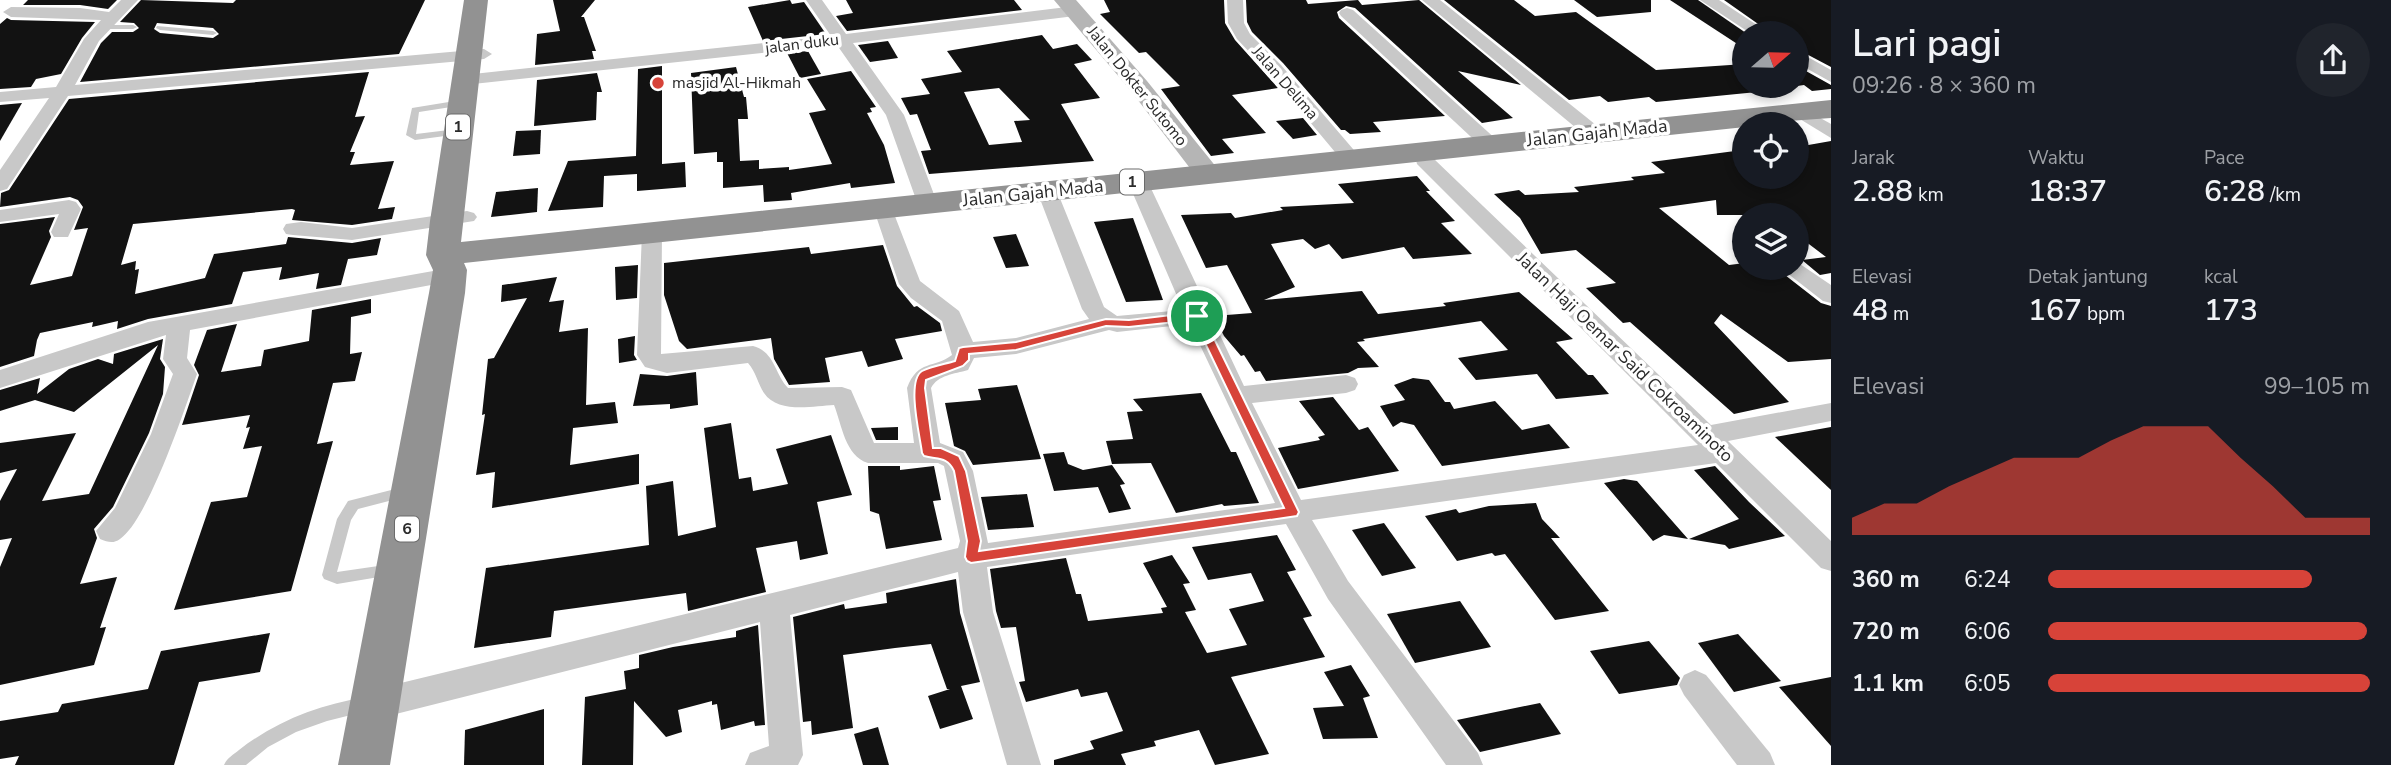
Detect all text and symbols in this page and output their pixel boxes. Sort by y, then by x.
text: Lari pagi [1852,18,2001,69]
street label: Jalan Dokter Sutomo [1081,21,1192,151]
north arrow [1732,21,1810,98]
map controls [1732,21,1809,280]
button: share [2296,23,2370,97]
street label: jalan duku [763,29,840,60]
street label: Jalan Delima [1246,41,1323,125]
text: 09:26 · 8 × 360 m [1852,70,2036,101]
place label: masjid Al-Hikmah [672,72,801,94]
marker: masjid Al-Hikmah [650,75,666,91]
button: locate [1732,112,1809,189]
road number: 1 [446,114,470,140]
street label: Jalan Gajah Mada [1524,114,1669,152]
text: Jarak [1852,145,1895,171]
text: Waktu [2028,145,2084,171]
text: Pace [2204,145,2244,171]
road number: 1 [1120,170,1144,194]
text: 2.88 [1852,171,1913,212]
text: 18:37 [2028,171,2107,212]
text: 6:28 [2204,171,2265,212]
street label: Jalan Gajah Mada [960,174,1105,212]
text: km [1913,182,1944,208]
text: /km [2265,182,2301,208]
button: layers [1732,203,1809,280]
street label: Jalan Haji Oemar Said Cokroaminoto [1511,246,1739,467]
text: Elevasi [1852,264,1912,290]
text: Detak jantung [2028,264,2148,290]
text: kcal [2204,264,2238,290]
pin [1167,286,1227,346]
text: 48 [1852,290,1888,331]
text: 167 [2028,290,2082,331]
text: 173 [2204,290,2258,331]
icon: arrive [1178,297,1216,335]
text: m [1888,301,1909,327]
text: bpm [2082,301,2125,327]
text: Elevasi [1852,371,1924,402]
text: 99–105 m [2264,371,2370,402]
road number: 6 [395,516,419,542]
text: 360 m [1852,564,1920,595]
text: 6:24 [1964,564,2011,595]
text: 720 m [1852,616,1920,647]
text: 6:06 [1964,616,2011,647]
text: 1.1 km [1852,668,1924,699]
text: 6:05 [1964,668,2011,699]

